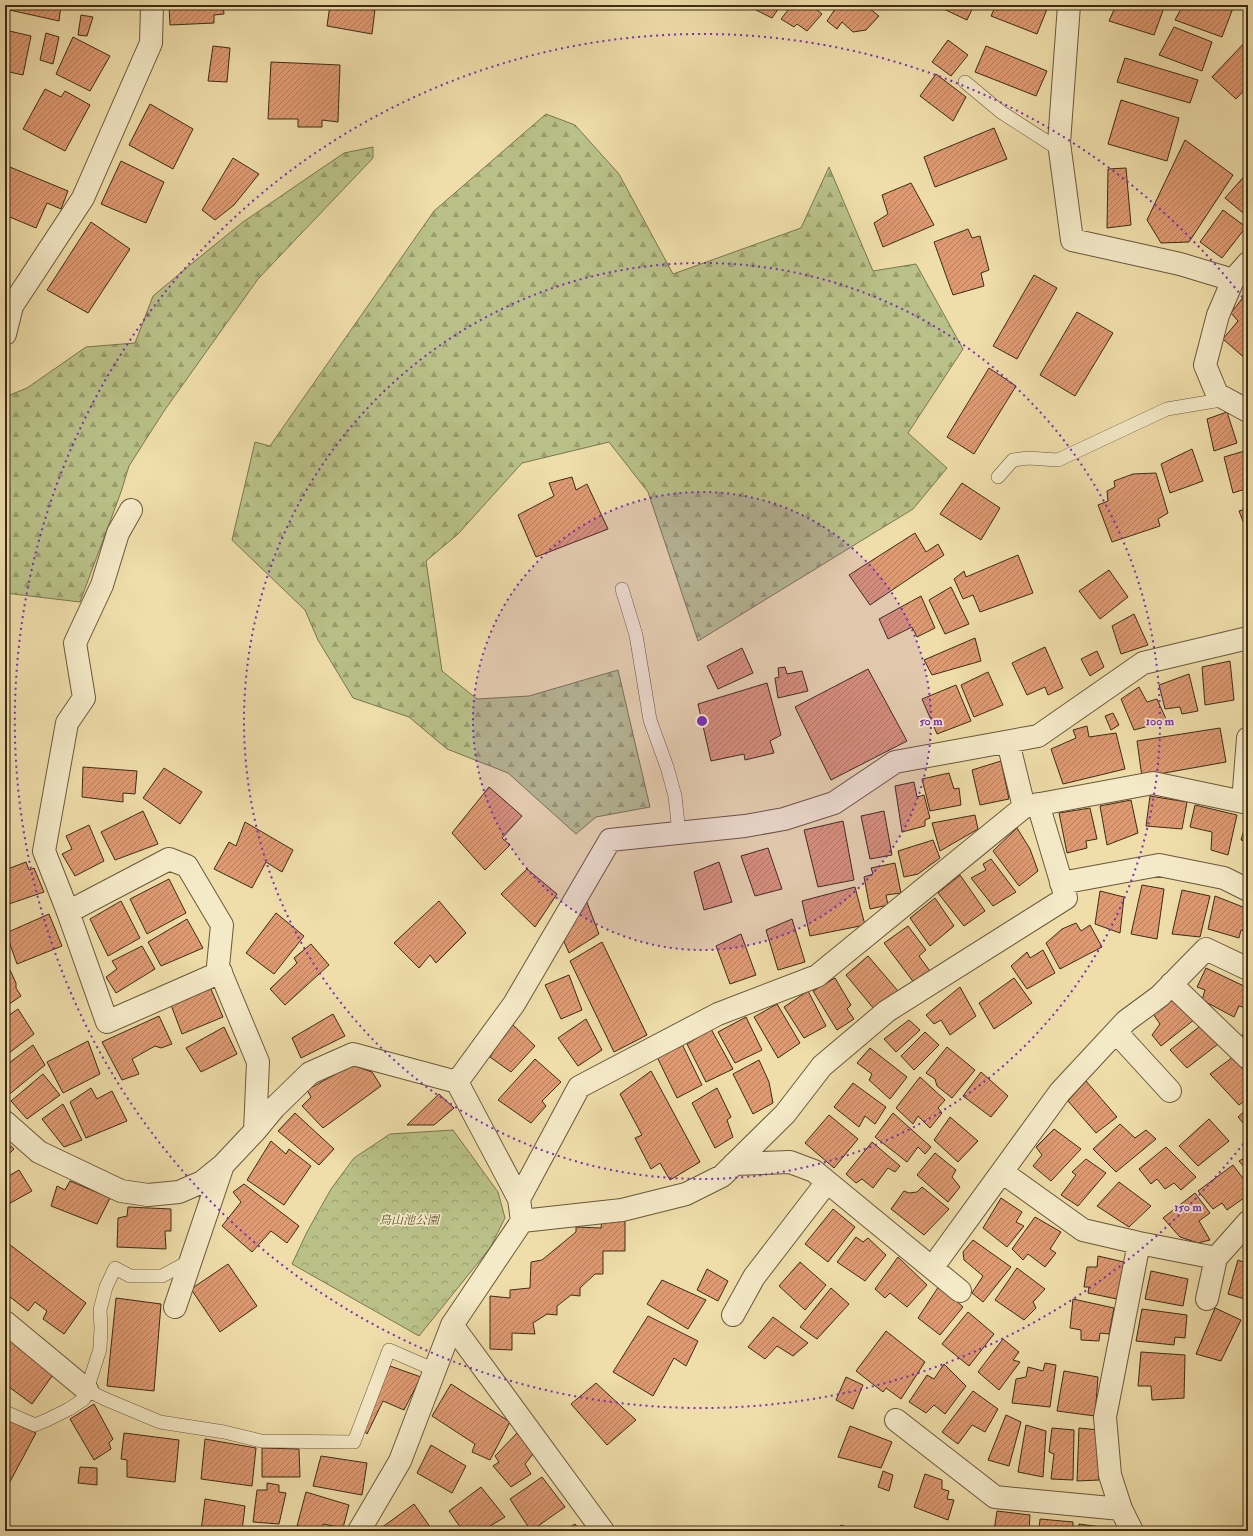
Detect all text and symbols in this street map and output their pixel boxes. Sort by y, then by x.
centre of rings [695,714,709,728]
text: 50 m [919,714,943,729]
text: 100 m [1146,714,1175,729]
text: 150 m [1174,1200,1202,1215]
park label: 鳥山池公園 [379,1213,441,1228]

